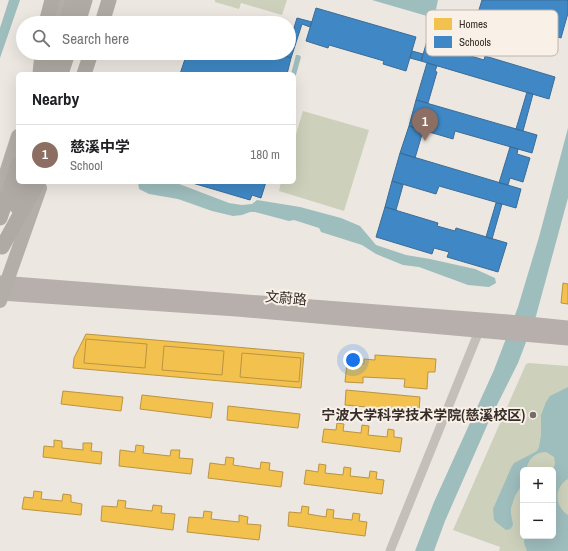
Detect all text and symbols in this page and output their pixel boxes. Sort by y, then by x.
legend [426,10,558,56]
search box [16,16,296,60]
text: Homes [459,17,488,31]
icon: search [30,27,52,49]
text: Search here [62,28,129,49]
text: Schools [459,35,492,49]
text: Nearby [32,87,79,110]
pin: 1 [412,108,438,141]
text: 慈溪中学 [70,136,130,157]
text: 1 [42,146,48,163]
text: 180 m [250,146,280,163]
text: School [70,157,103,174]
street label: 文蔚路 [264,287,308,309]
your location [343,350,363,370]
place label: 宁波大学科学技术学院(慈溪校区) [321,406,525,424]
marker: 宁波大学科学技术学院(慈溪校区) [528,410,538,420]
map controls [520,467,556,539]
button: + [520,467,556,503]
button: − [520,503,556,539]

